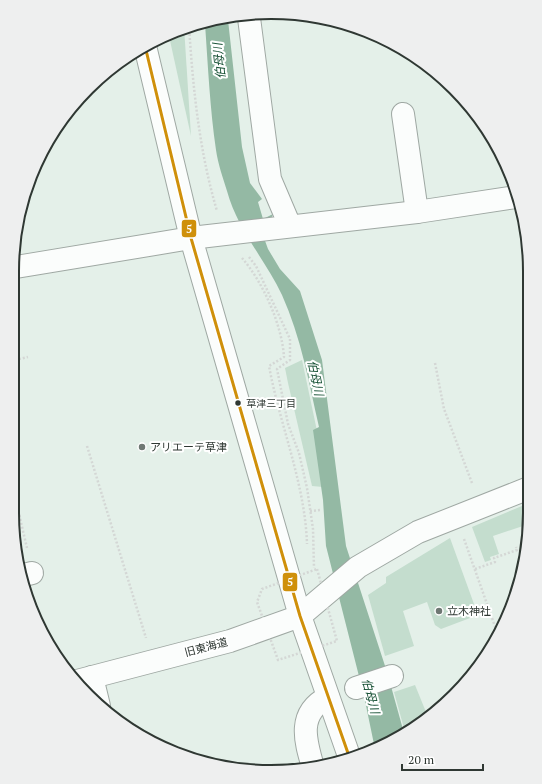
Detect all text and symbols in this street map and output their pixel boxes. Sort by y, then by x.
water label: 伯母川 [209,40,228,80]
line badge: 5 [181,219,197,238]
text: 5 [186,222,192,236]
water label: 伯母川 [305,359,327,399]
place label: 草津三丁目 [246,397,296,410]
marker: 草津三丁目 [233,398,243,408]
place label: アリエーテ草津 [150,440,227,454]
marker: アリエーテ草津 [137,442,147,452]
line badge: 5 [282,572,298,592]
text: 5 [287,575,293,589]
place label: 立木神社 [447,604,491,618]
marker: 立木神社 [434,606,444,616]
street label: 旧東海道 [183,635,229,659]
water label: 伯母川 [359,677,383,717]
scale bar [402,746,483,772]
text: 20 m [408,752,435,767]

